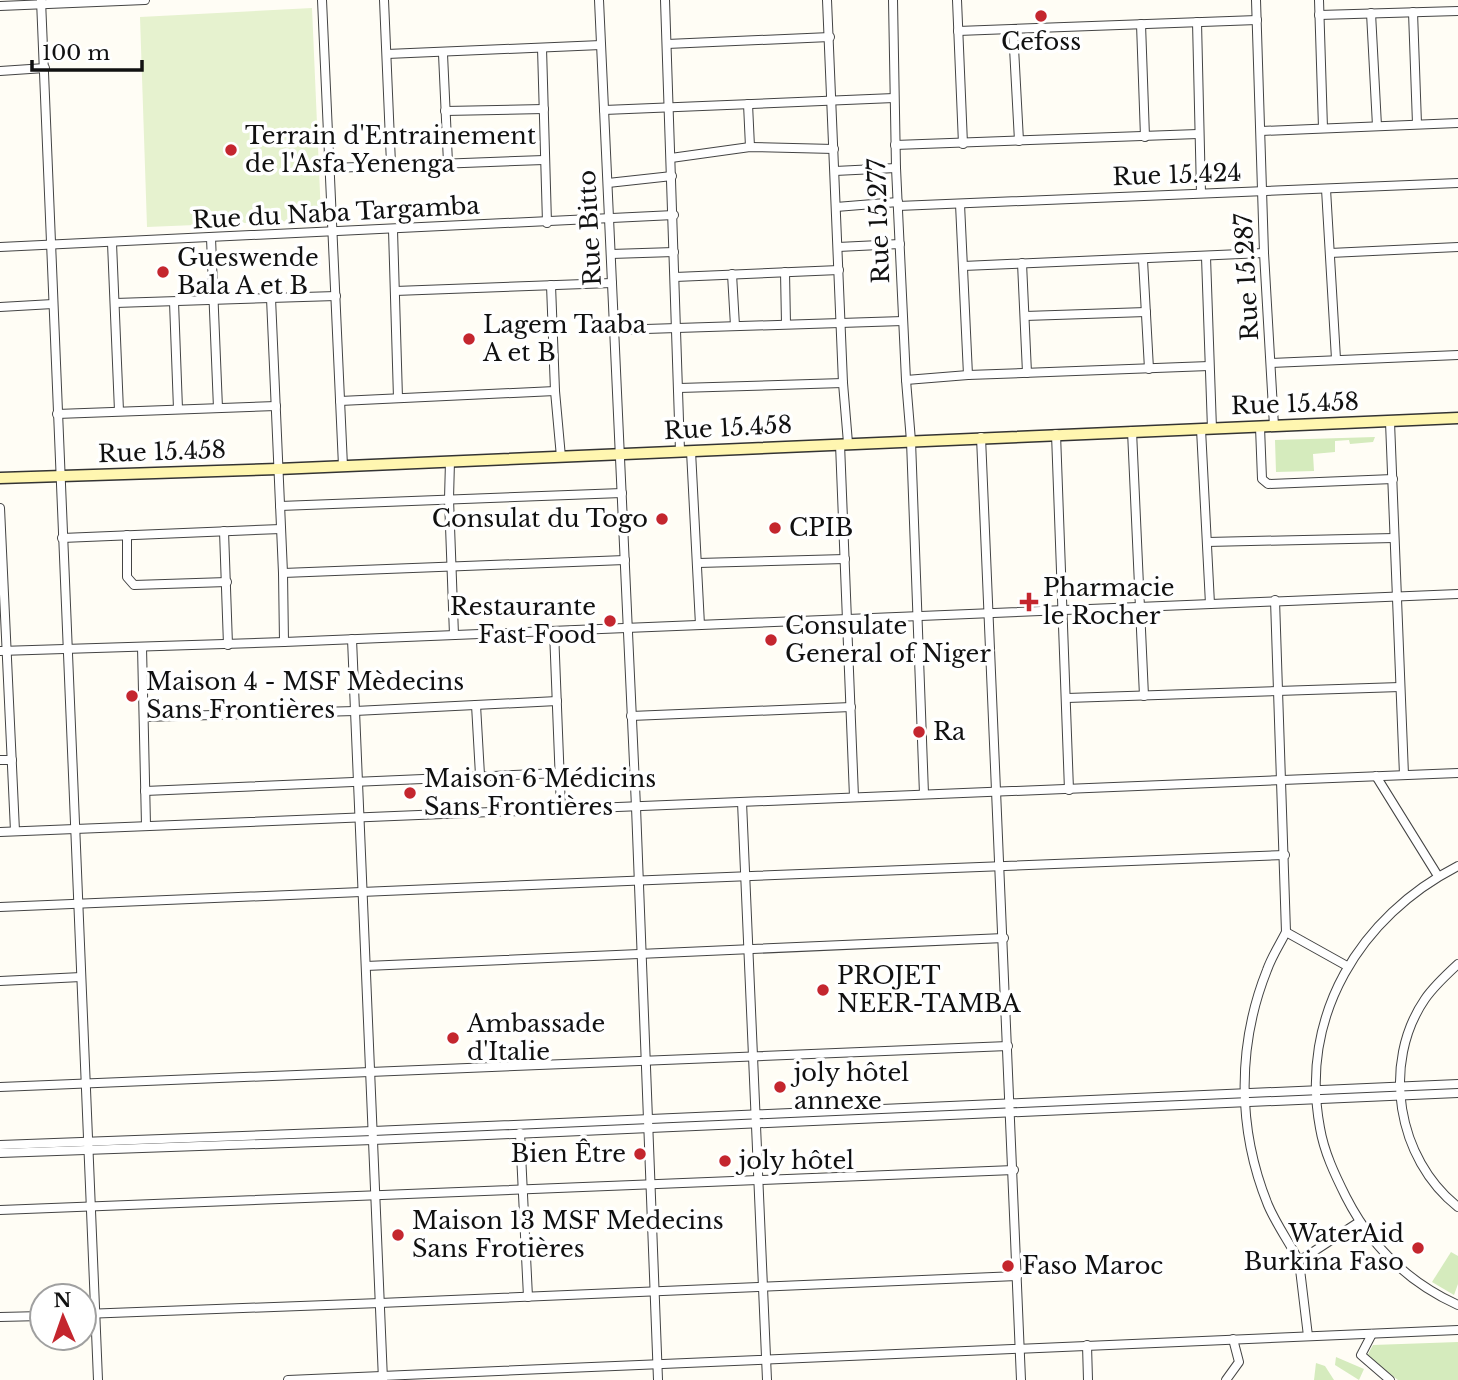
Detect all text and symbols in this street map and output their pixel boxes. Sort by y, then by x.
marker: Cefoss [1033,8,1049,24]
place label: Cefoss [1001,27,1081,56]
scale bar [32,28,142,72]
text: 100 m [42,40,110,66]
place label: Terrain d'Entrainement de l'Asfa Yenenga [245,121,536,178]
marker: Terrain d'Entrainement de l'Asfa Yenenga [223,142,239,158]
street label: Rue 15.277 [862,157,895,284]
street label: Rue 15.424 [1112,158,1242,191]
street label: Rue Bitto [572,169,607,287]
street label: Rue du Naba Targamba [192,190,481,235]
street label: Rue 15.287 [1229,212,1264,341]
place label: Gueswende Bala A et B [177,243,319,300]
marker: Gueswende Bala A et B [155,264,171,280]
place label: Lagem Taaba A et B [482,310,647,367]
marker: Lagem Taaba A et B [461,331,477,347]
street label: Rue 15.458 [1230,387,1360,420]
street label: Rue 15.458 [663,410,793,445]
street label: Rue 15.458 [97,435,227,468]
place label: Consulat du Togo [432,504,648,533]
marker: Consulat du Togo [654,511,670,527]
place label: CPIB [789,513,853,542]
marker: CPIB [767,520,783,536]
place label: Pharmacie le Rocher [1043,573,1175,630]
place label: Restaurante Fast Food [450,592,596,649]
marker: Pharmacie le Rocher [1021,594,1037,610]
place label: Consulate General of Niger [785,611,991,668]
marker: Restaurante Fast Food [602,613,618,629]
marker: Consulate General of Niger [763,632,779,648]
place label: Maison 4 - MSF Mèdecins Sans Frontières [146,667,464,724]
marker: Maison 4 - MSF Mèdecins Sans Frontières [124,688,140,704]
place label: Ra [933,717,966,746]
marker: Ra [911,724,927,740]
place label: Maison 6 Médicins Sans Frontières [424,764,656,821]
marker: Maison 6 Médicins Sans Frontières [402,785,418,801]
place label: PROJET NEER-TAMBA [837,961,1021,1018]
marker: PROJET NEER-TAMBA [815,982,831,998]
place label: Ambassade d'Italie [466,1009,605,1066]
marker: Ambassade d'Italie [445,1030,461,1046]
place label: joly hôtel annexe [790,1058,909,1115]
marker: joly hôtel annexe [772,1079,788,1095]
place label: Bien Être [511,1138,626,1168]
marker: Bien Être [632,1146,648,1162]
place label: joly hôtel [735,1146,854,1175]
marker: joly hôtel [717,1153,733,1169]
place label: Maison 13 MSF Medecins Sans Frotières [412,1206,724,1263]
place label: WaterAid Burkina Faso [1244,1219,1404,1276]
marker: Maison 13 MSF Medecins Sans Frotières [390,1227,406,1243]
marker: WaterAid Burkina Faso [1410,1240,1426,1256]
place label: Faso Maroc [1022,1251,1163,1280]
marker: Faso Maroc [1000,1258,1016,1274]
north arrow [28,1282,98,1352]
text: N [53,1289,72,1312]

